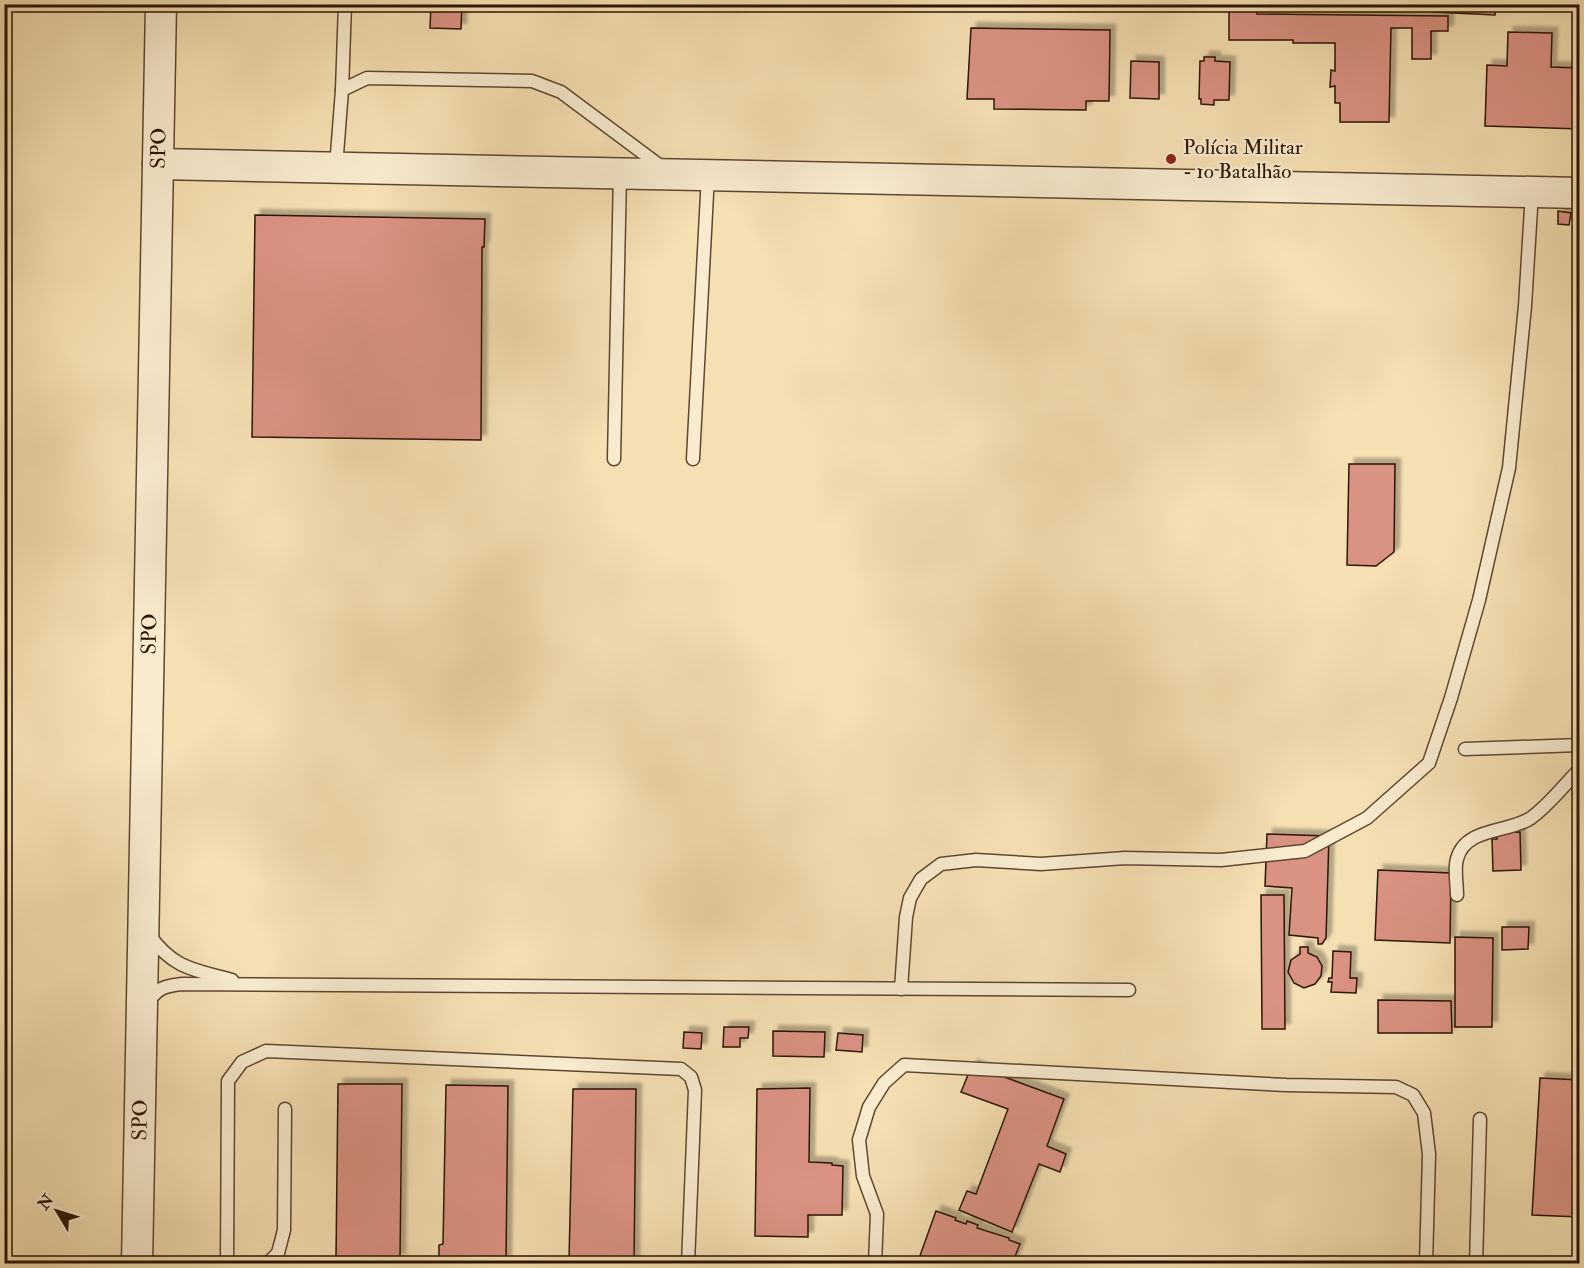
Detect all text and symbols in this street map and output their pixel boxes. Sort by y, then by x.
street label: SPO [145,127,173,169]
place label: Polícia Militar - 1o Batalhão [1183,134,1303,185]
marker: Polícia Militar - 1o Batalhão [1164,152,1178,166]
street label: SPO [136,613,163,655]
street label: SPO [126,1099,154,1141]
north arrow [27,1181,87,1241]
text: N [33,1190,59,1215]

